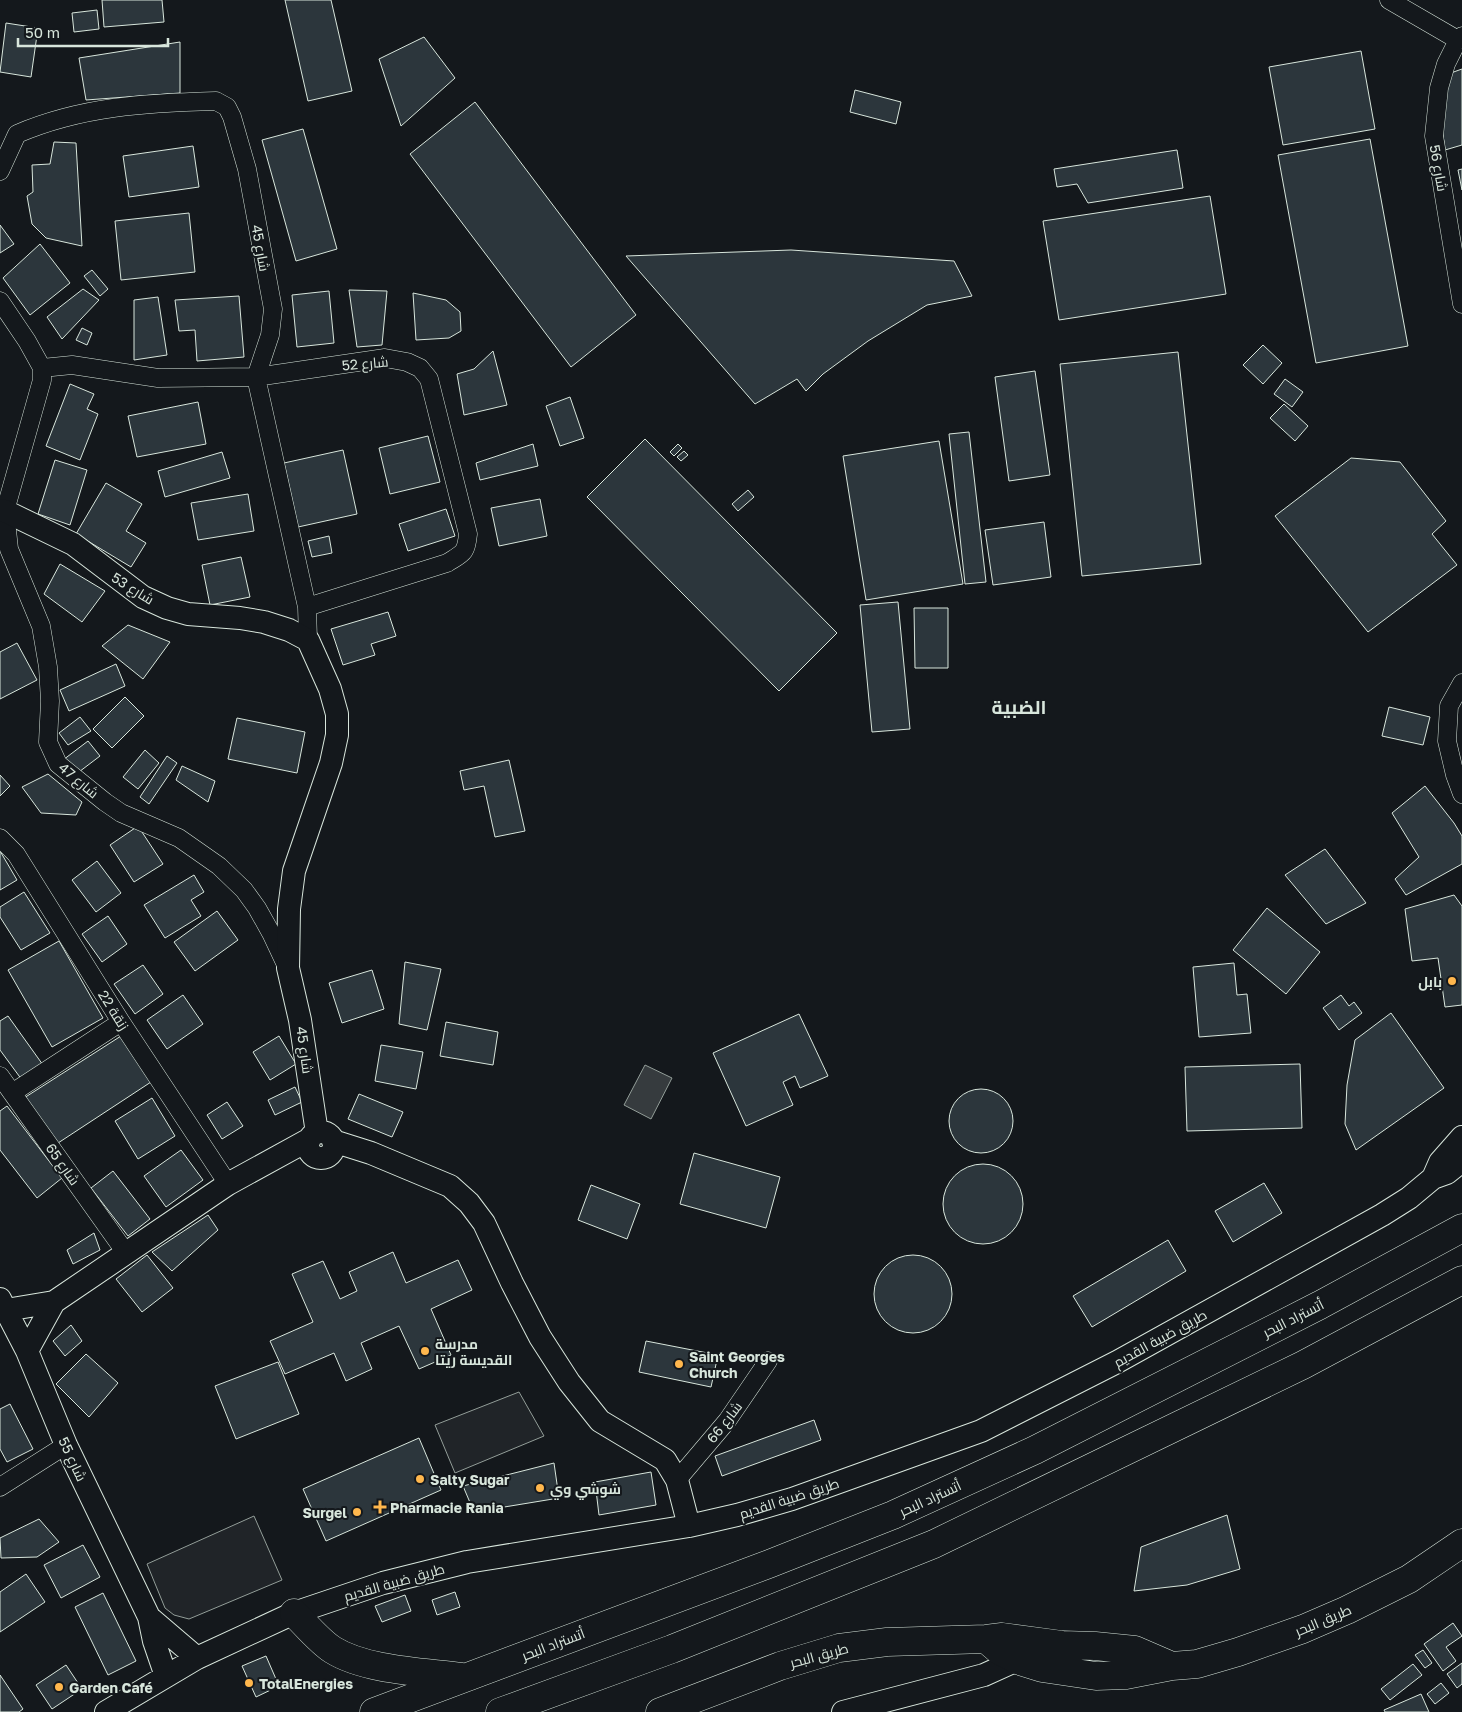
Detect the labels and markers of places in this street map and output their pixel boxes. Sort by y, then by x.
place label: بابل [1418,973,1442,991]
marker: بابل [1446,975,1458,987]
place label: مدرسة القديسة ريتا [435,1335,512,1368]
marker: مدرسة القديسة ريتا [419,1345,431,1357]
place label: Saint Georges Church [689,1348,785,1381]
marker: Saint Georges Church [673,1358,685,1370]
place label: Salty Sugar [430,1471,510,1488]
marker: Salty Sugar [414,1473,426,1485]
place label: شوشي وي [550,1480,621,1500]
marker: شوشي وي [534,1482,546,1494]
place label: Pharmacie Rania [390,1499,504,1516]
marker: Pharmacie Rania [374,1501,386,1513]
place label: Surgel [302,1504,347,1521]
marker: Surgel [351,1506,363,1518]
place label: TotalEnergies [259,1675,353,1692]
marker: TotalEnergies [243,1677,255,1689]
place label: Garden Café [69,1679,153,1696]
marker: Garden Café [53,1681,65,1693]

